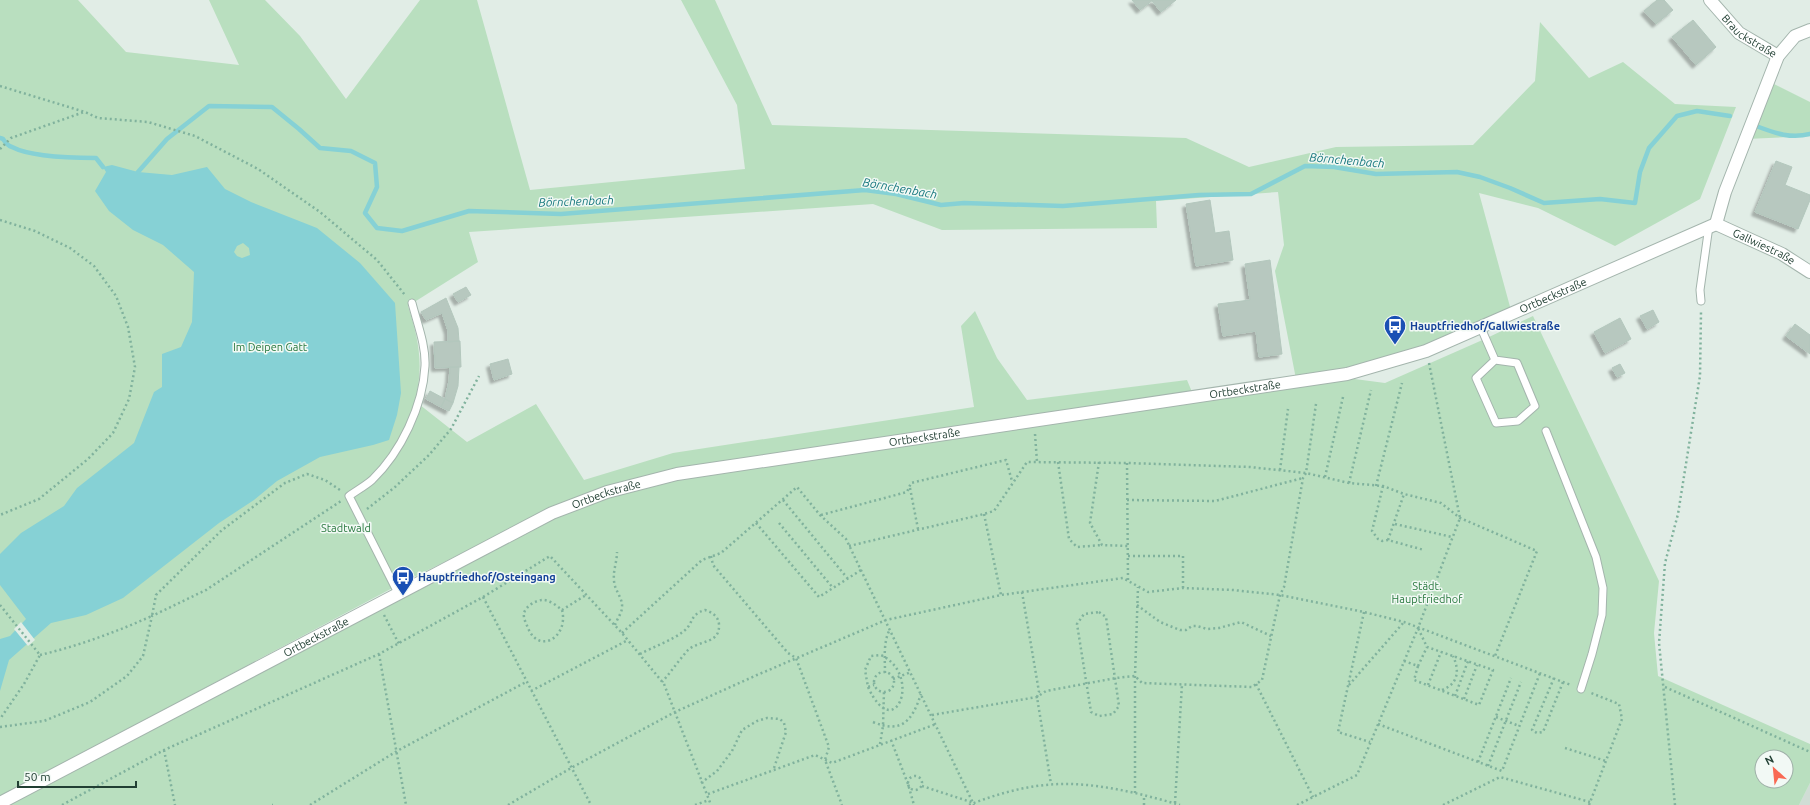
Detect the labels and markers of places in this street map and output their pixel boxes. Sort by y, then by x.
bus stop icon: Hauptfriedhof/Gallwiestraße [1382,313,1408,346]
place label: Hauptfriedhof/Gallwiestraße [1410,320,1560,332]
bus stop icon: Hauptfriedhof/Osteingang [390,564,416,597]
place label: Hauptfriedhof/Osteingang [418,571,556,583]

